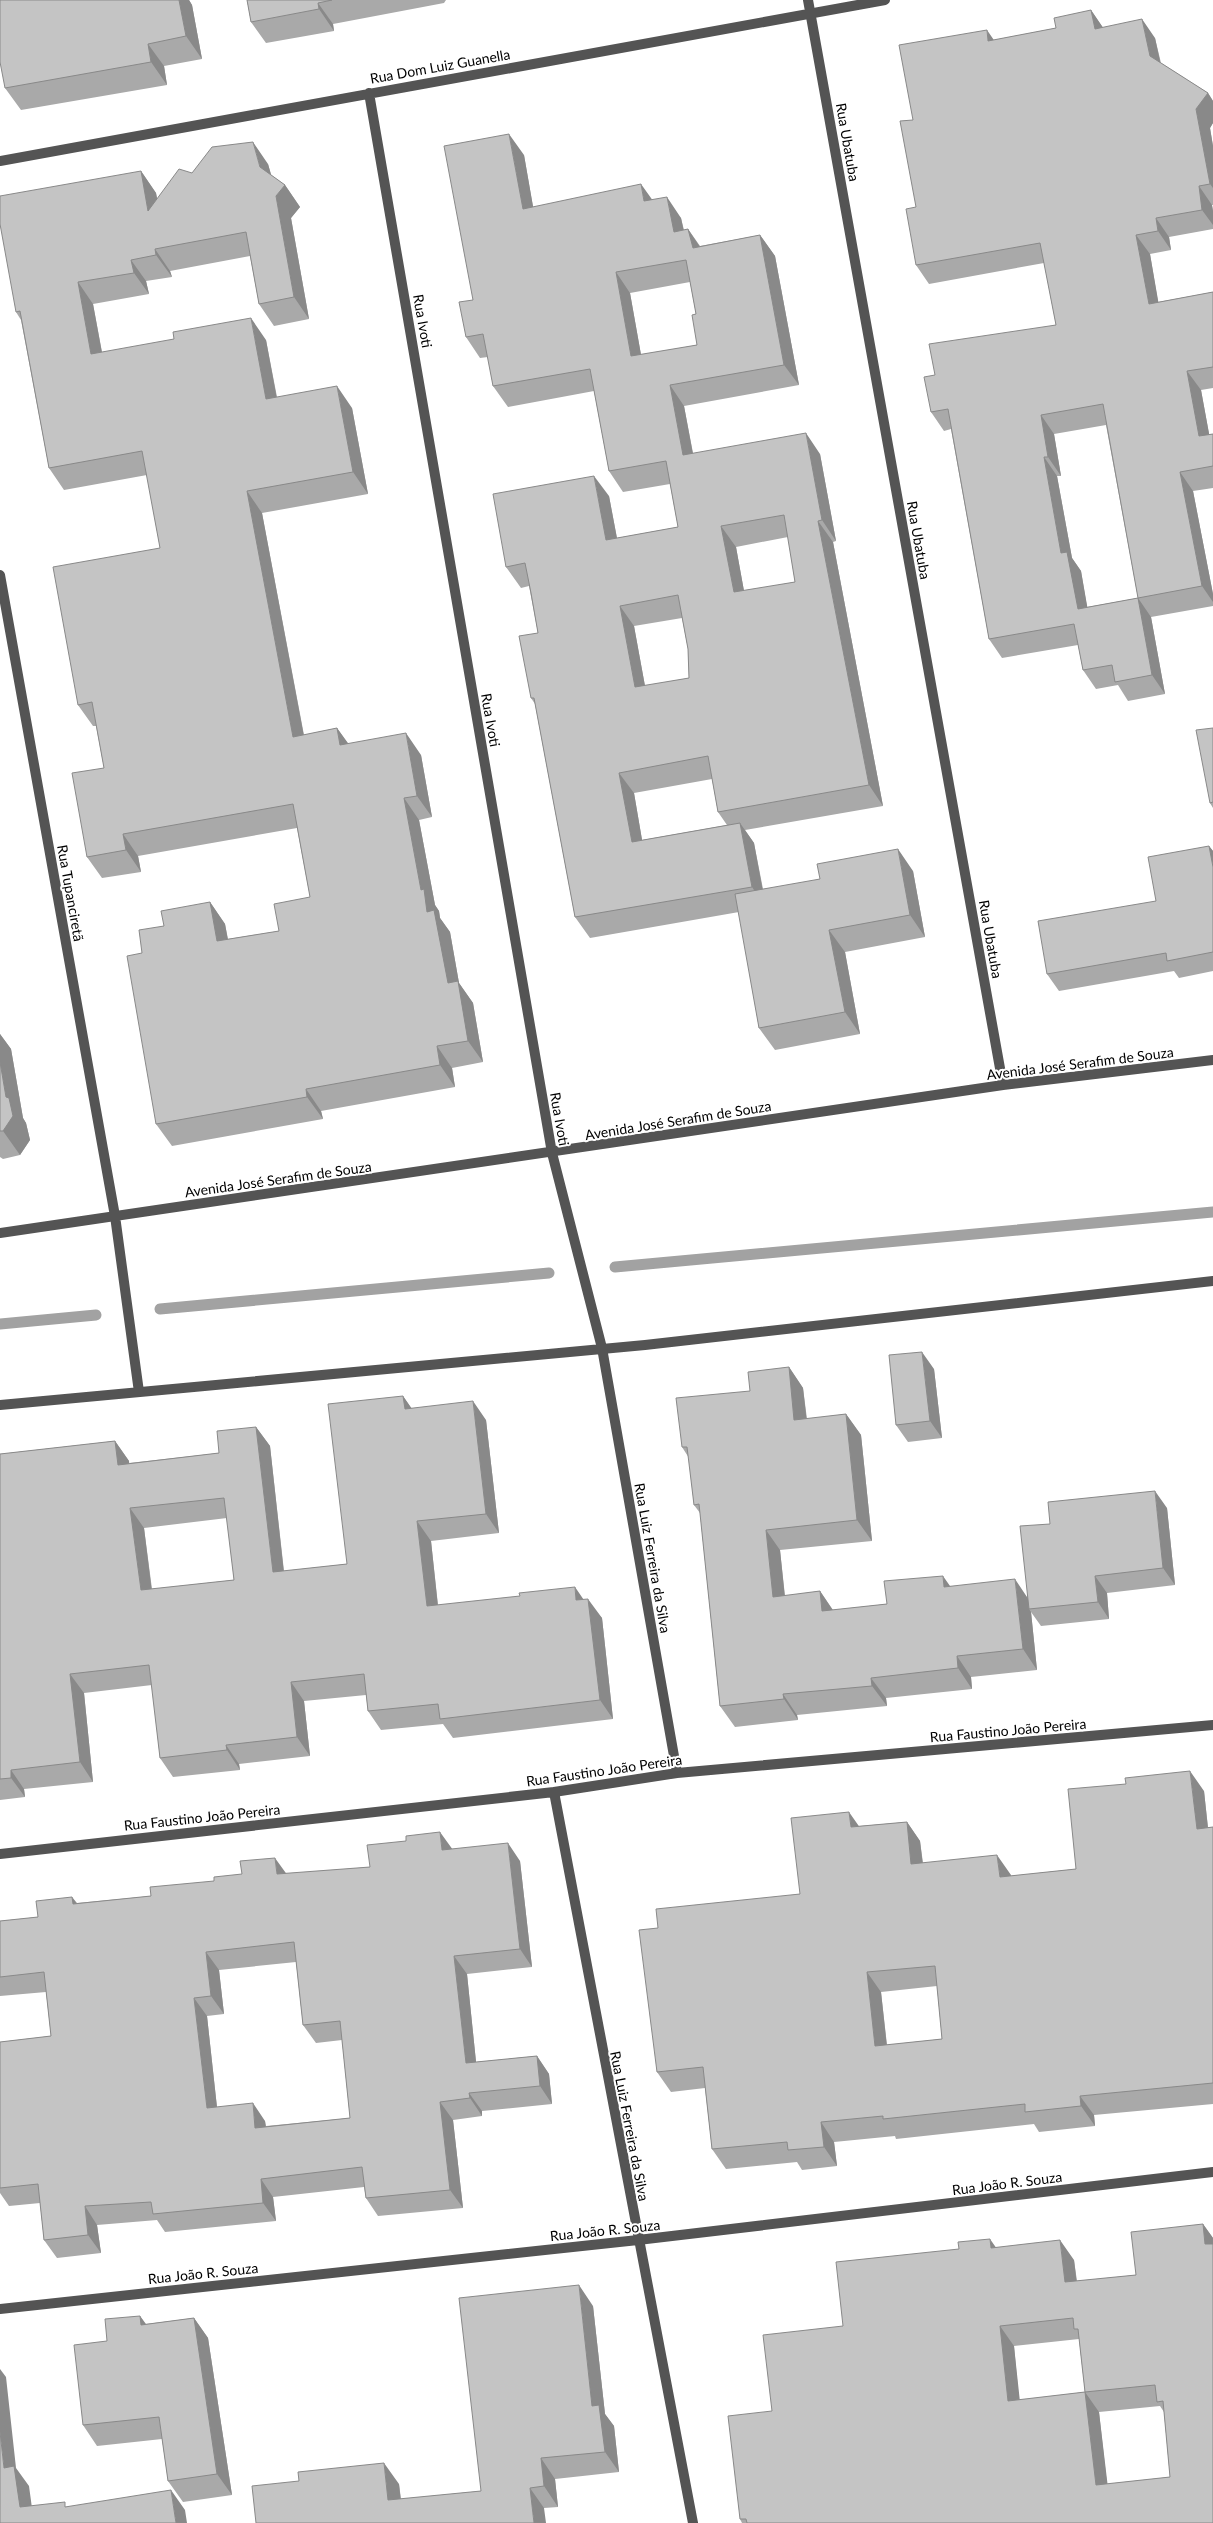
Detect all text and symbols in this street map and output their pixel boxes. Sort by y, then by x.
street label: Rua Dom Luiz Guanella [369,45,511,87]
street label: Rua Ubatuba [833,101,863,183]
street label: Rua Ivoti [410,293,436,349]
street label: Rua Ubatuba [904,499,934,581]
street label: Rua Ivoti [478,692,504,748]
street label: Rua Tupanciretã [54,843,88,943]
street label: Rua Ubatuba [976,898,1006,980]
street label: Avenida José Serafim de Souza [985,1043,1175,1083]
street label: Rua Ivoti [547,1091,573,1147]
street label: Avenida José Serafim de Souza [584,1097,772,1143]
street label: Avenida José Serafim de Souza [184,1157,373,1201]
street label: Rua Luiz Ferreira da Silva [631,1482,675,1634]
street label: Rua Faustino João Pereira [929,1715,1087,1745]
street label: Rua Faustino João Pereira [525,1751,683,1789]
street label: Rua Faustino João Pereira [123,1800,281,1834]
street label: Rua Luiz Ferreira da Silva [607,2050,653,2202]
street label: Rua João R. Souza [951,2168,1063,2198]
street label: Rua João R. Souza [549,2216,661,2244]
street label: Rua João R. Souza [147,2259,259,2287]

